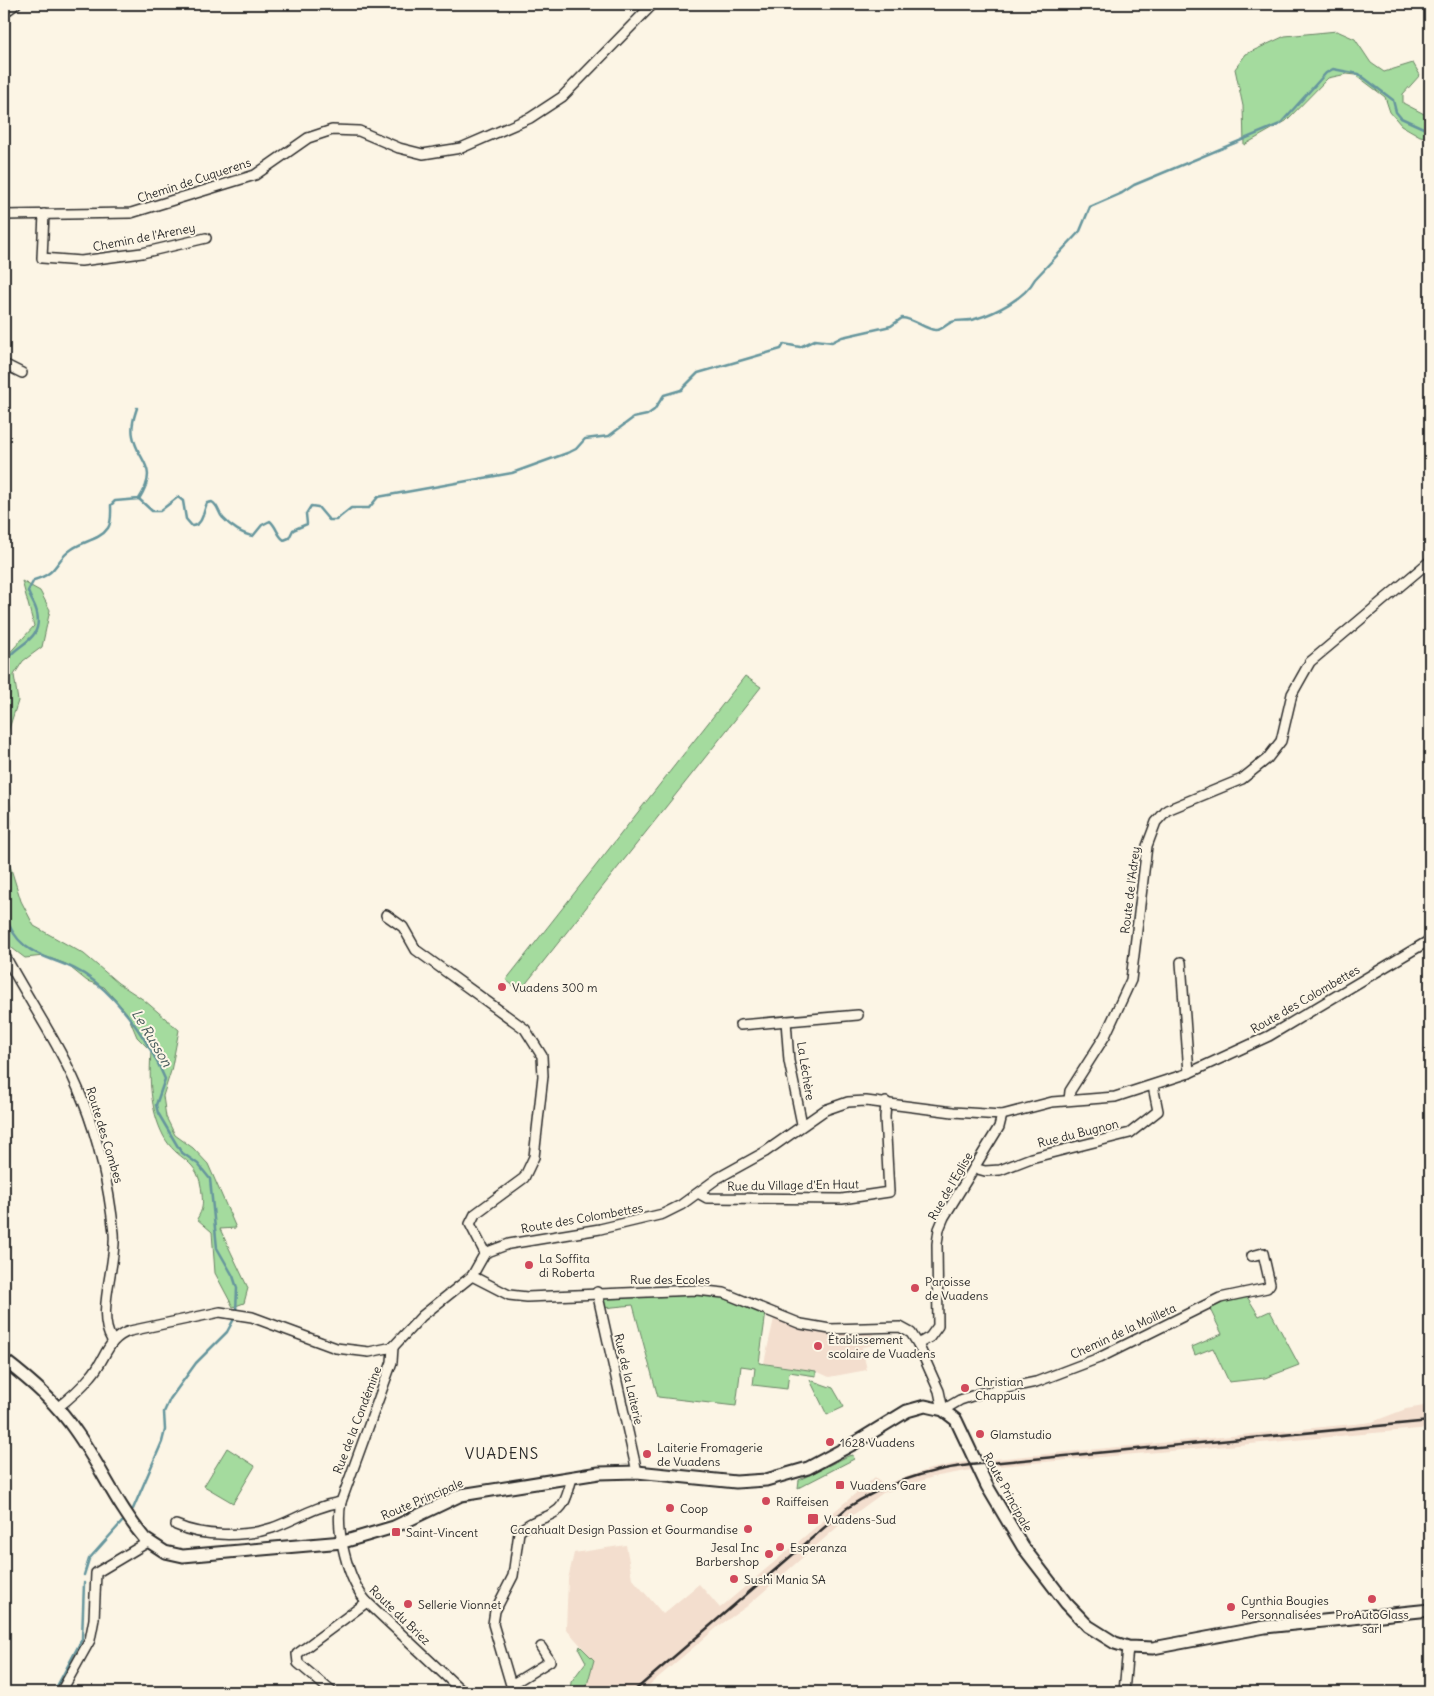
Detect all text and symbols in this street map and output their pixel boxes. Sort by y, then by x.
street label: Chemin de Cuquerens [135,155,253,205]
street label: Chemin de l'Areney [91,220,197,254]
street label: Route de l'Adrey [1117,845,1143,935]
street label: Route des Colombettes [1248,962,1362,1036]
place label: Vuadens 300 m [512,980,598,995]
marker: Vuadens 300 m [496,981,508,993]
water label: Le Russon [128,1006,177,1071]
street label: La Léchère [794,1041,818,1101]
street label: Route des Combes [83,1085,127,1185]
street label: Rue du Bugnon [1036,1116,1120,1150]
street label: Rue de l'Eglise [925,1149,975,1223]
street label: Rue du Village d'En Haut [727,1176,859,1194]
street label: Route des Colombettes [520,1200,644,1236]
place label: La Soffita di Roberta [539,1251,595,1280]
marker: La Soffita di Roberta [523,1259,535,1271]
street label: Rue des Ecoles [630,1272,710,1287]
place label: Paroisse de Vuadens [925,1274,988,1303]
marker: Paroisse de Vuadens [909,1282,921,1294]
street label: Chemin de la Moilleta [1068,1300,1178,1362]
street label: Rue de la Laiterie [611,1332,647,1426]
place label: Établissement scolaire de Vuadens [828,1332,935,1361]
marker: Établissement scolaire de Vuadens [812,1340,824,1352]
street label: Rue de la Condémine [330,1364,384,1476]
place label: Christian Chappuis [975,1374,1026,1403]
marker: Christian Chappuis [959,1382,971,1394]
place label: Glamstudio [990,1427,1052,1442]
marker: Glamstudio [974,1428,986,1440]
place label: 1628 Vuadens [840,1435,915,1450]
marker: 1628 Vuadens [824,1436,836,1448]
place label: Laiterie Fromagerie de Vuadens [657,1440,763,1469]
district label: VUADENS [465,1444,539,1463]
marker: Laiterie Fromagerie de Vuadens [641,1448,653,1460]
street label: Route Principale [980,1450,1036,1534]
street label: Route Principale [379,1475,465,1523]
place label: Vuadens Gare [850,1478,926,1493]
marker: Vuadens Gare [834,1479,846,1491]
place label: Raiffeisen [776,1494,829,1509]
marker: Raiffeisen [760,1495,772,1507]
place label: Coop [680,1501,708,1516]
marker: Coop [664,1502,676,1514]
marker: Vuadens-Sud [806,1512,820,1526]
place label: Vuadens-Sud [824,1512,896,1527]
place label: Cacahualt Design Passion et Gourmandise [510,1522,738,1537]
marker: Cacahualt Design Passion et Gourmandise [742,1523,754,1535]
place label: Saint-Vincent [406,1525,478,1540]
marker: Saint-Vincent [390,1526,402,1538]
place label: Jesal Inc Barbershop [695,1540,759,1569]
place label: Esperanza [790,1540,847,1555]
marker: Esperanza [774,1541,786,1553]
marker: Jesal Inc Barbershop [763,1548,775,1560]
place label: Sushi Mania SA [744,1572,826,1587]
marker: Sushi Mania SA [728,1573,740,1585]
street label: Route du Briez [366,1582,434,1648]
place label: Cynthia Bougies Personnalisées [1241,1593,1329,1622]
marker: ProAutoGlass sarl [1366,1593,1378,1605]
place label: Sellerie Vionnet [418,1597,501,1612]
marker: Sellerie Vionnet [402,1598,414,1610]
marker: Cynthia Bougies Personnalisées [1225,1601,1237,1613]
place label: ProAutoGlass sarl [1335,1607,1409,1636]

